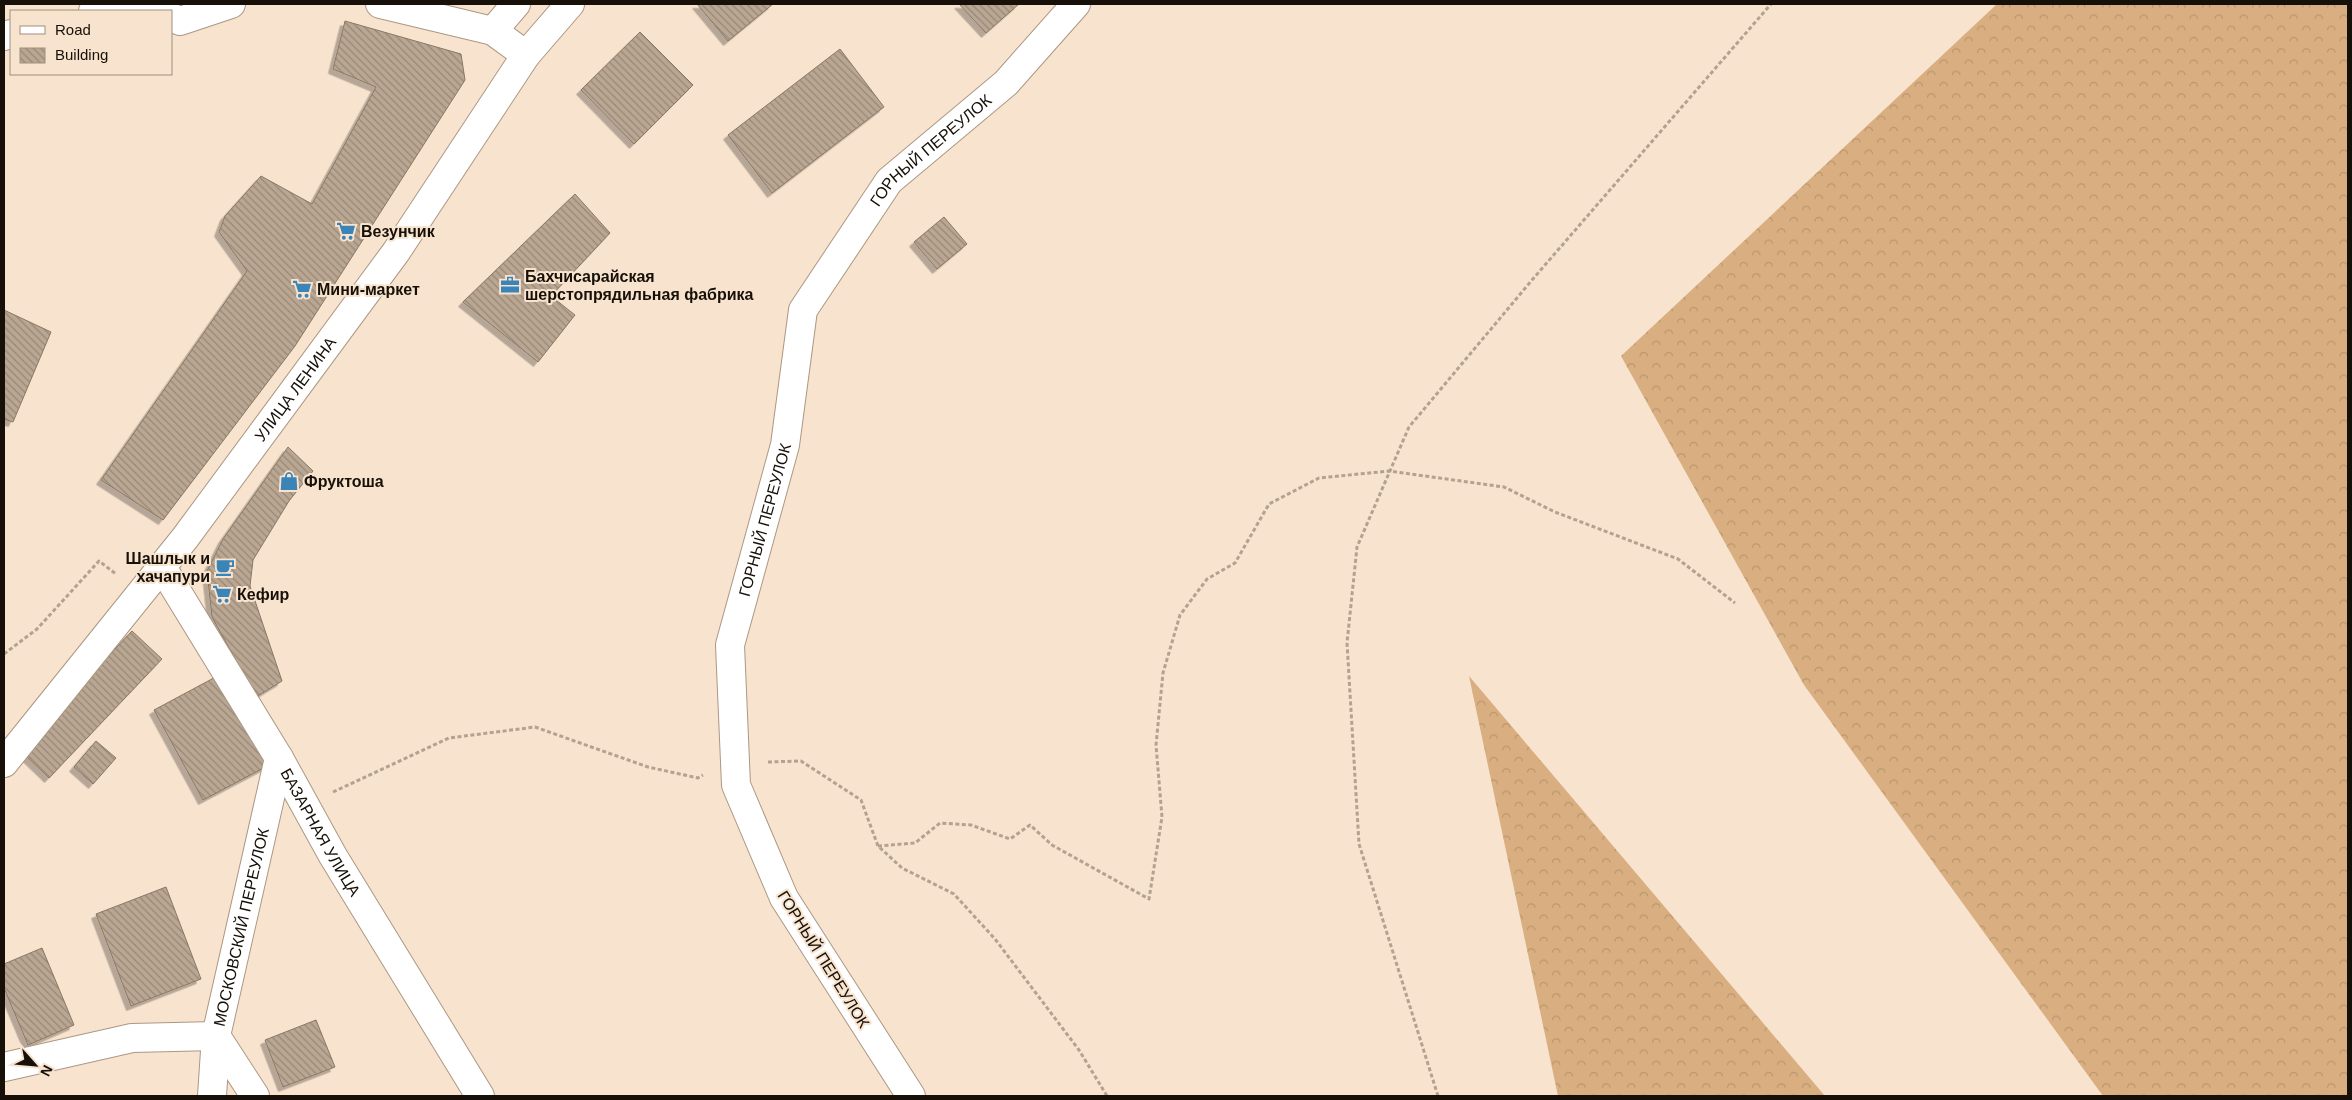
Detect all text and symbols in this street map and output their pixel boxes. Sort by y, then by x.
legend [10,10,172,75]
text: Road [55,21,91,38]
text: Building [55,46,108,63]
street label: ГОРНЫЙ ПЕРЕУЛОК [867,91,995,209]
supermarket icon: Везунчик [335,220,357,242]
place label: Везунчик [361,223,436,240]
place label: Бахчисарайская шерстопрядильная фабрика [525,268,754,303]
office icon: Бахчисарайская шерстопрядильная фабрика [499,274,521,296]
supermarket icon: Мини-маркет [291,278,313,300]
place label: Мини-маркет [317,281,420,298]
street label: УЛИЦА ЛЕНИНА [251,334,340,445]
street label: ГОРНЫЙ ПЕРЕУЛОК [736,441,794,598]
shop icon: Фруктоша [278,470,300,492]
place label: Фруктоша [304,473,384,490]
place label: Шашлык и хачапури [126,550,210,585]
cafe icon: Шашлык и хачапури [214,556,236,578]
supermarket icon: Кефир [211,583,233,605]
place label: Кефир [237,586,290,603]
street label: БАЗАРНАЯ УЛИЦА [277,766,364,899]
street label: МОСКОВСКИЙ ПЕРЕУЛОК [211,826,272,1028]
street label: ГОРНЫЙ ПЕРЕУЛОК [775,887,874,1031]
north arrow [10,1040,60,1090]
text: N [37,1063,56,1079]

